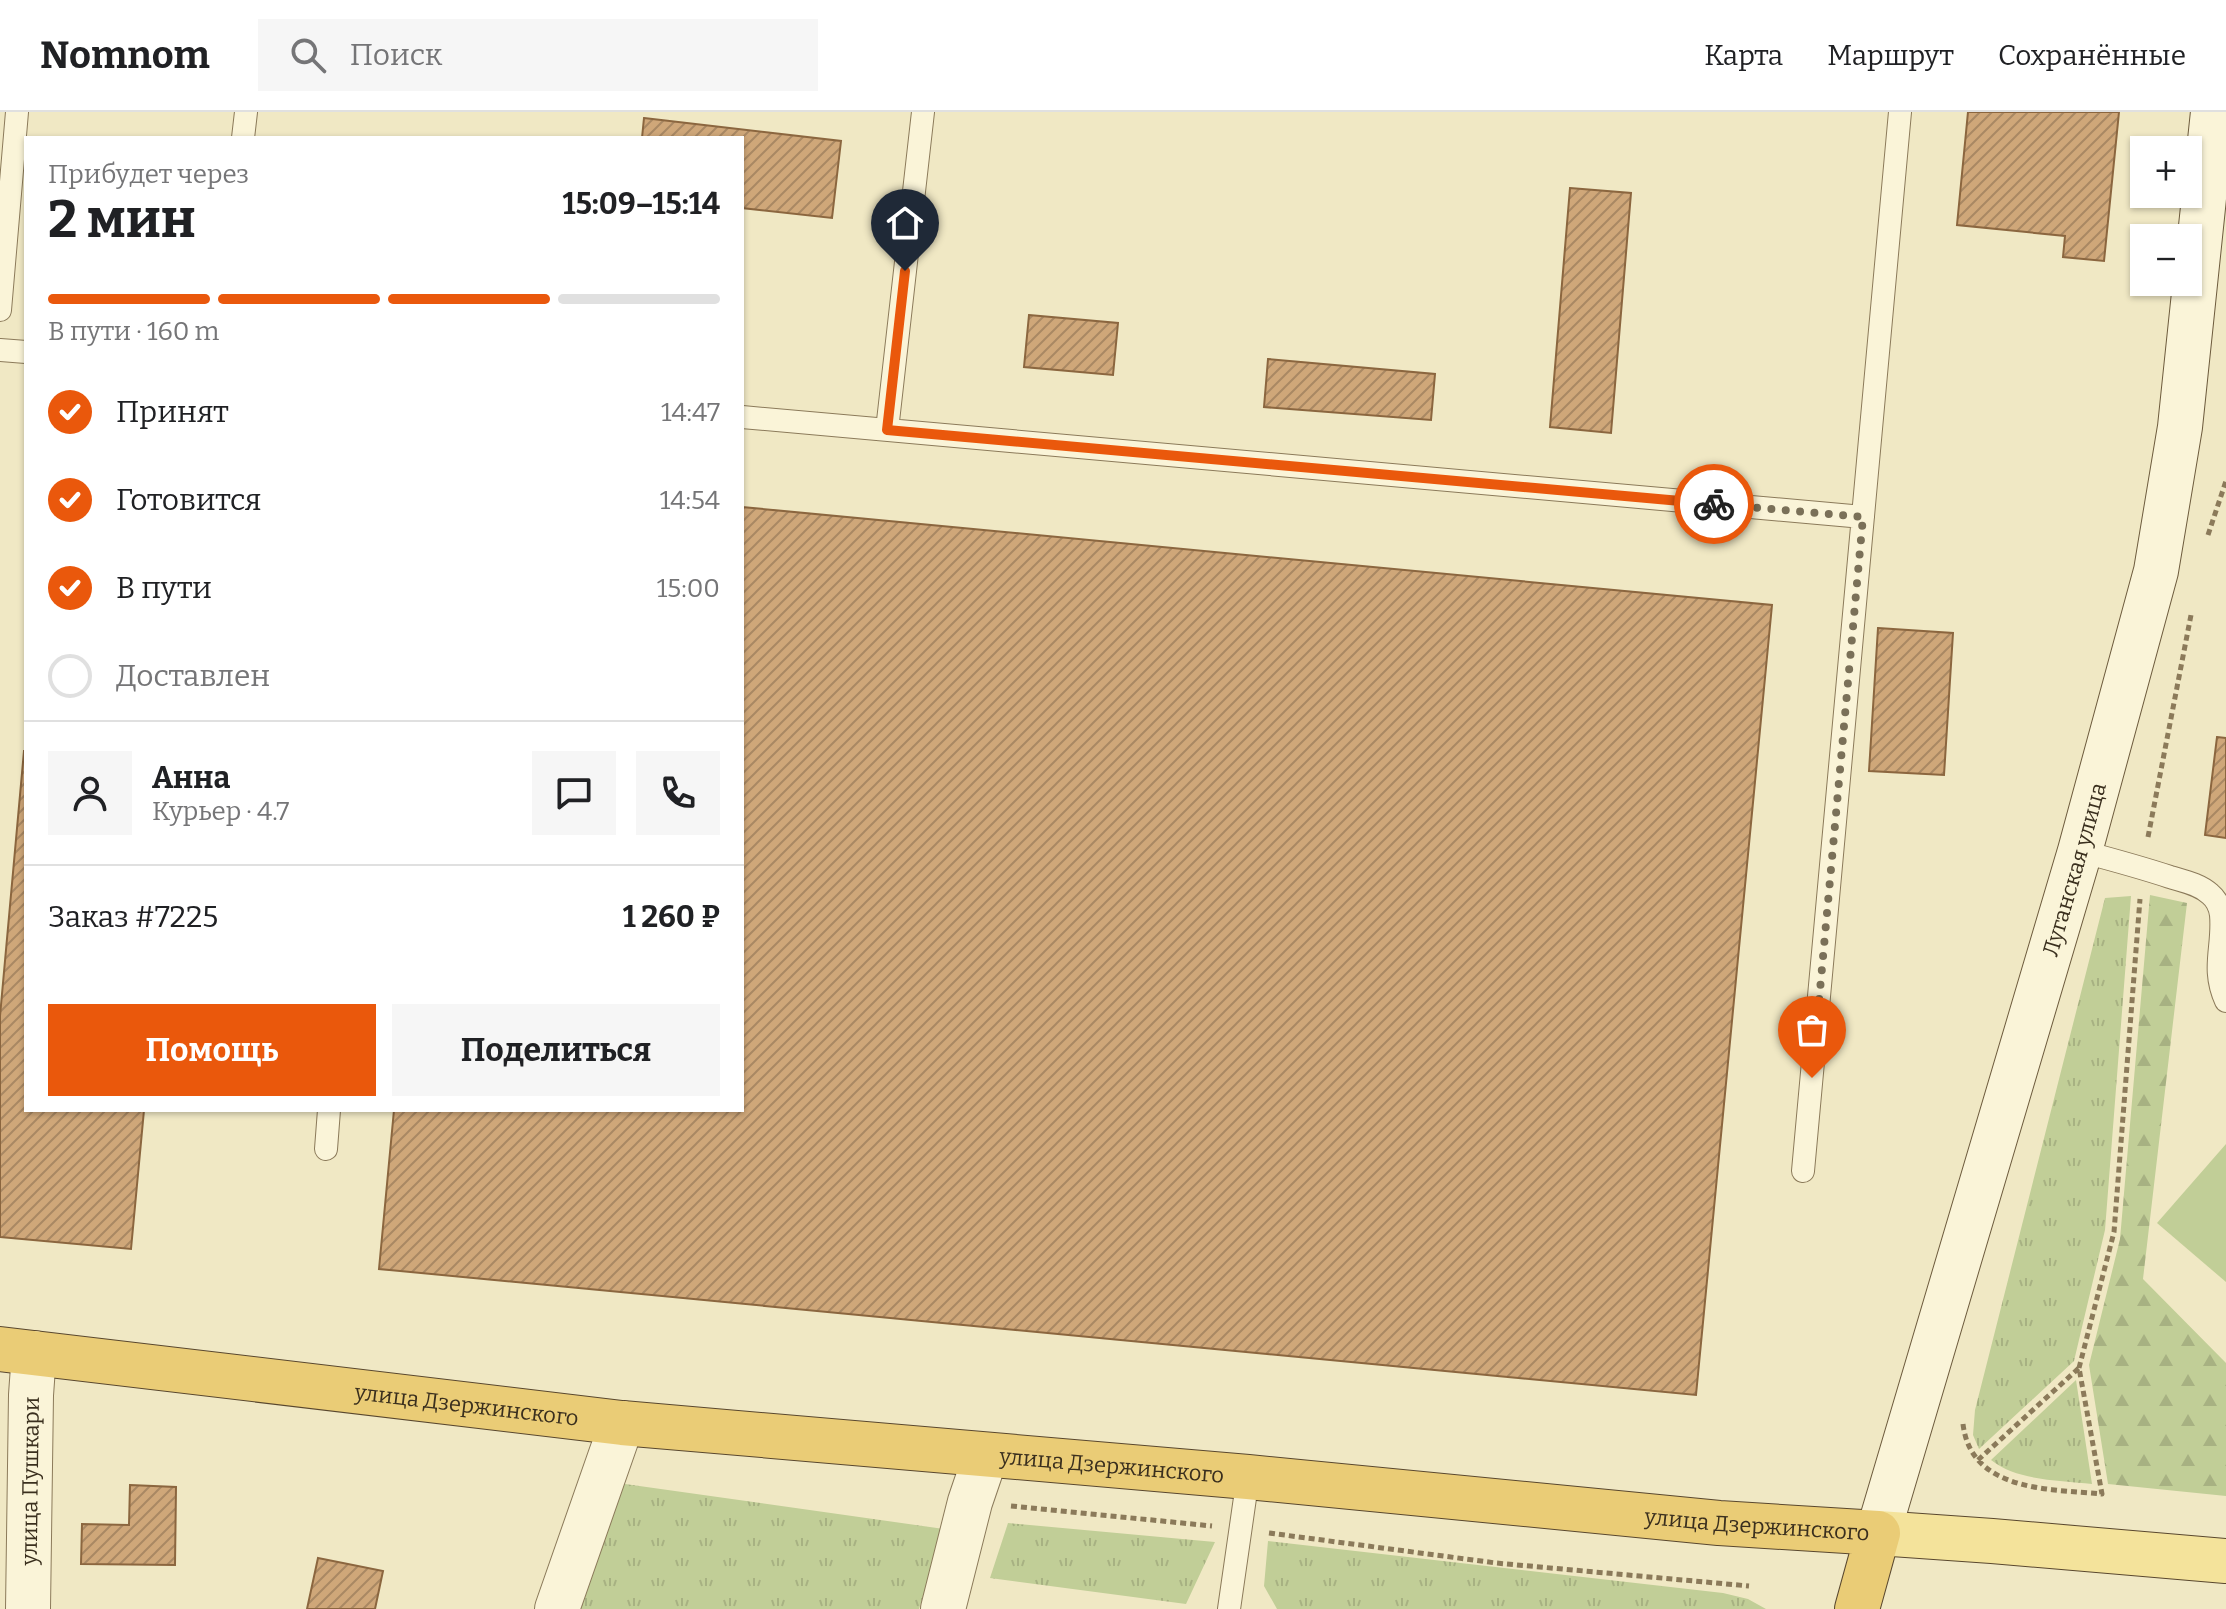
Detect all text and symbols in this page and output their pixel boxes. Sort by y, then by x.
search box [258,19,818,91]
text: Nomnom [40,32,210,78]
icon: search [286,33,330,77]
text: Поиск [350,37,442,73]
text: Карта [1704,39,1783,72]
text: Маршрут [1827,39,1954,72]
text: Сохранённые [1998,39,2186,72]
map controls [2130,136,2202,296]
button: + [2130,136,2202,208]
text: Прибудет через [48,159,249,190]
text: 15:09–15:14 [562,186,720,222]
text: 2 мин [48,188,196,251]
pin [871,189,939,271]
icon: home [883,201,927,245]
button: − [2130,224,2202,296]
text: В пути · 160 m [48,316,219,347]
icon: check [48,390,92,434]
text: Принят [116,394,229,430]
text: 14:47 [661,397,720,428]
courier [1674,464,1754,544]
icon: check [48,478,92,522]
text: Готовится [116,482,261,518]
icon: bike [1692,482,1736,526]
text: 14:54 [660,485,720,516]
icon: check [48,566,92,610]
text: В пути [116,570,212,606]
text: 15:00 [657,573,720,604]
text: Доставлен [116,658,270,694]
button: person [48,751,132,835]
button: chat [532,751,616,835]
button: phone [636,751,720,835]
text: Анна [152,760,230,796]
street label: Луганская улица [2037,780,2112,960]
text: Курьер · 4.7 [152,796,289,827]
text: Заказ #7225 [48,899,218,935]
text: 1 260 ₽ [623,899,720,935]
pin [1778,996,1846,1078]
button: Помощь [48,1004,376,1096]
button: Поделиться [392,1004,720,1096]
icon: bag [1790,1008,1834,1052]
street label: улица Дзержинского [352,1378,580,1432]
street label: улица Пушкари [16,1396,45,1567]
street label: улица Дзержинского [997,1443,1225,1489]
street label: улица Дзержинского [1642,1503,1870,1546]

